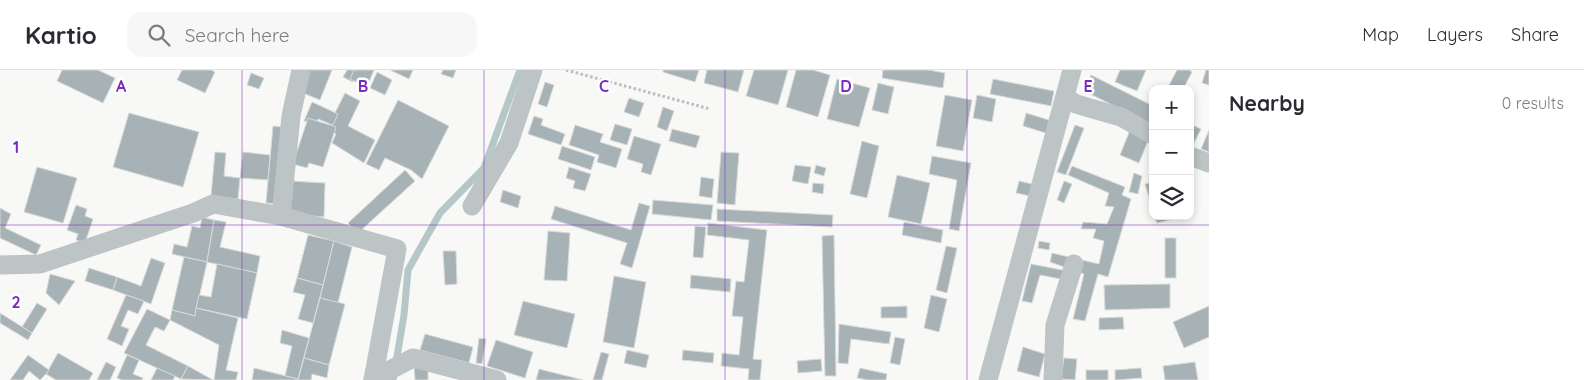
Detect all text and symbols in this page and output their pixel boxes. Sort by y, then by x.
search box [127,12,477,57]
text: Kartio [25,20,97,50]
icon: search [145,21,173,49]
text: Search here [185,23,290,47]
text: Map [1362,23,1399,46]
text: Layers [1427,23,1483,46]
text: Share [1511,23,1559,46]
text: A [116,76,127,96]
text: B [358,76,368,96]
text: C [599,76,609,96]
text: D [840,76,852,96]
text: E [1083,76,1093,96]
map controls [1149,85,1194,220]
button: + [1149,85,1194,130]
text: Nearby [1229,90,1305,116]
text: 0 results [1502,93,1564,113]
button: − [1149,130,1194,175]
text: 1 [13,137,19,157]
button: layers [1149,175,1194,220]
text: 2 [11,292,21,312]

